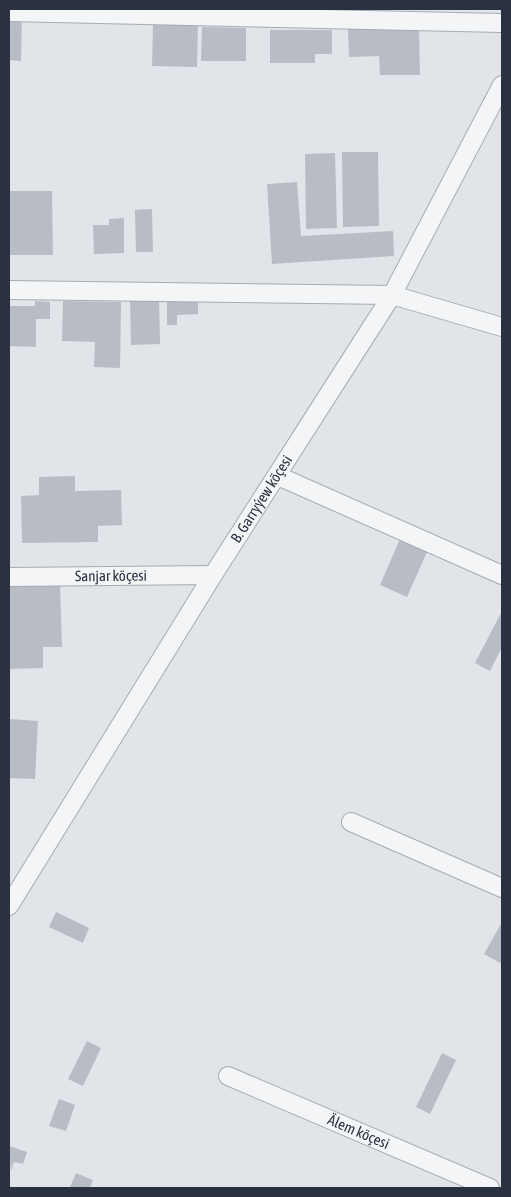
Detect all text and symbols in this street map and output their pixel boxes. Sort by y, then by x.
street label: B. Garryýew köçesi [227,452,295,545]
street label: Sanjar köçesi [75,567,147,584]
street label: Älem köçesi [325,1111,392,1152]

